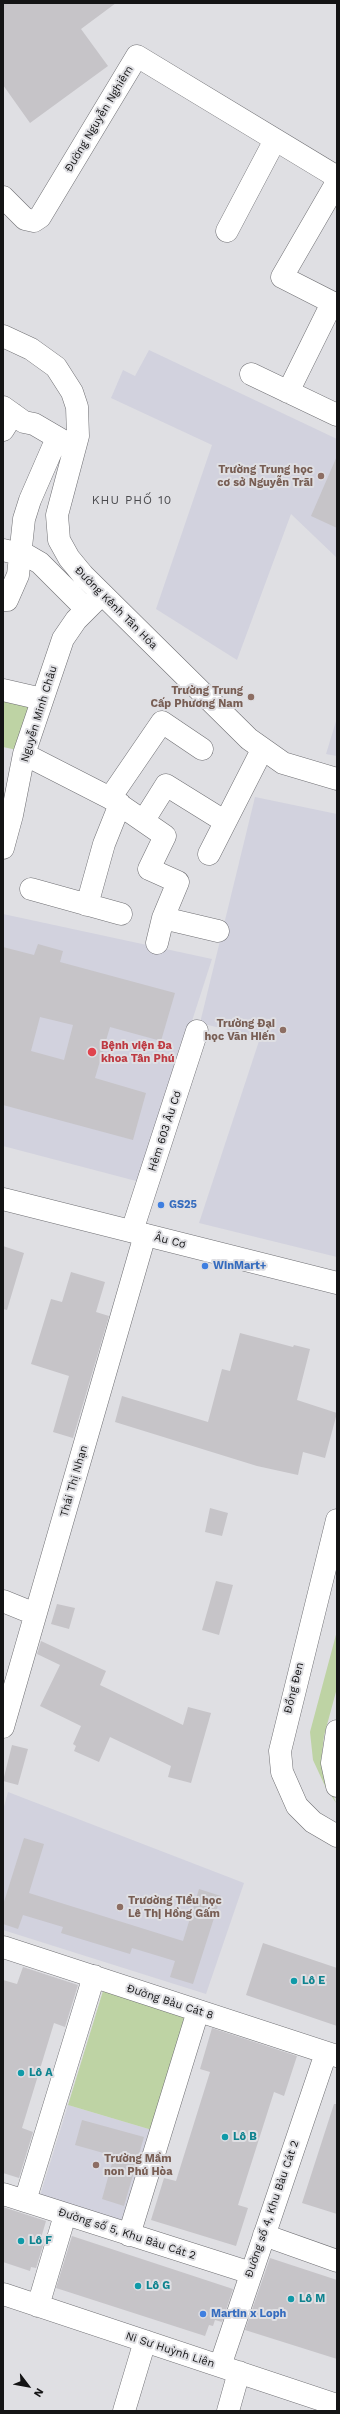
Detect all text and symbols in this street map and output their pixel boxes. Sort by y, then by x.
street label: Đường Nguyễn Nghiêm [62,64,136,174]
place label: Trường Trung học cơ sở Nguyễn Trãi [217,463,313,489]
marker: Trường Trung học cơ sở Nguyễn Trãi [316,471,326,481]
district label: KHU PHỐ 10 [92,493,172,507]
street label: Đường Kênh Tân Hóa [72,564,160,652]
street label: Nguyễn Minh Châu [18,664,60,764]
place label: Trường Trung Cấp Phương Nam [150,684,243,710]
marker: Trường Trung Cấp Phương Nam [246,692,256,702]
place label: Trường Đại học Văn Hiến [204,1017,275,1043]
marker: Trường Đại học Văn Hiến [278,1025,288,1035]
place label: Bệnh viện Đa khoa Tân Phú [101,1039,175,1065]
marker: Bệnh viện Đa khoa Tân Phú [86,1046,98,1058]
street label: Hẻm 603 Âu Cơ [146,1089,184,1173]
place label: GS25 [169,1198,197,1212]
marker: GS25 [156,1200,166,1210]
street label: Âu Cơ [153,1231,187,1251]
place label: WinMart+ [213,1259,266,1273]
marker: WinMart+ [200,1261,210,1271]
street label: Thái Thị Nhạn [57,1444,91,1518]
street label: Đồng Đen [281,1661,307,1715]
place label: Trươờng Tiểu học Lê Thị Hồng Gấm [128,1894,222,1920]
marker: Trươờng Tiểu học Lê Thị Hồng Gấm [115,1902,125,1912]
place label: Lô E [302,1974,325,1988]
marker: Lô E [289,1976,299,1986]
street label: Đường Bàu Cát 8 [125,1982,215,2022]
place label: Lô A [29,2066,53,2080]
marker: Lô A [16,2068,26,2078]
place label: Lô B [233,2130,257,2144]
marker: Lô B [220,2132,230,2142]
street label: Đường số 4, Khu Bàu Cát 2 [242,2139,302,2279]
place label: Trường Mầm non Phú Hòa [104,2152,173,2178]
marker: Trường Mầm non Phú Hòa [91,2160,101,2170]
street label: Đường số 5, Khu Bàu Cát 2 [56,2205,198,2263]
place label: Lô F [29,2234,52,2248]
marker: Lô F [16,2236,26,2246]
place label: Lô G [146,2279,170,2293]
marker: Lô G [133,2281,143,2291]
place label: Lô M [299,2292,325,2306]
marker: Lô M [286,2294,296,2304]
place label: Martin x Loph [211,2307,286,2321]
marker: Martin x Loph [198,2309,208,2319]
street label: Ni Sư Huỳnh Liên [124,2329,216,2371]
north arrow [8,2366,48,2406]
text: N [31,2386,46,2400]

